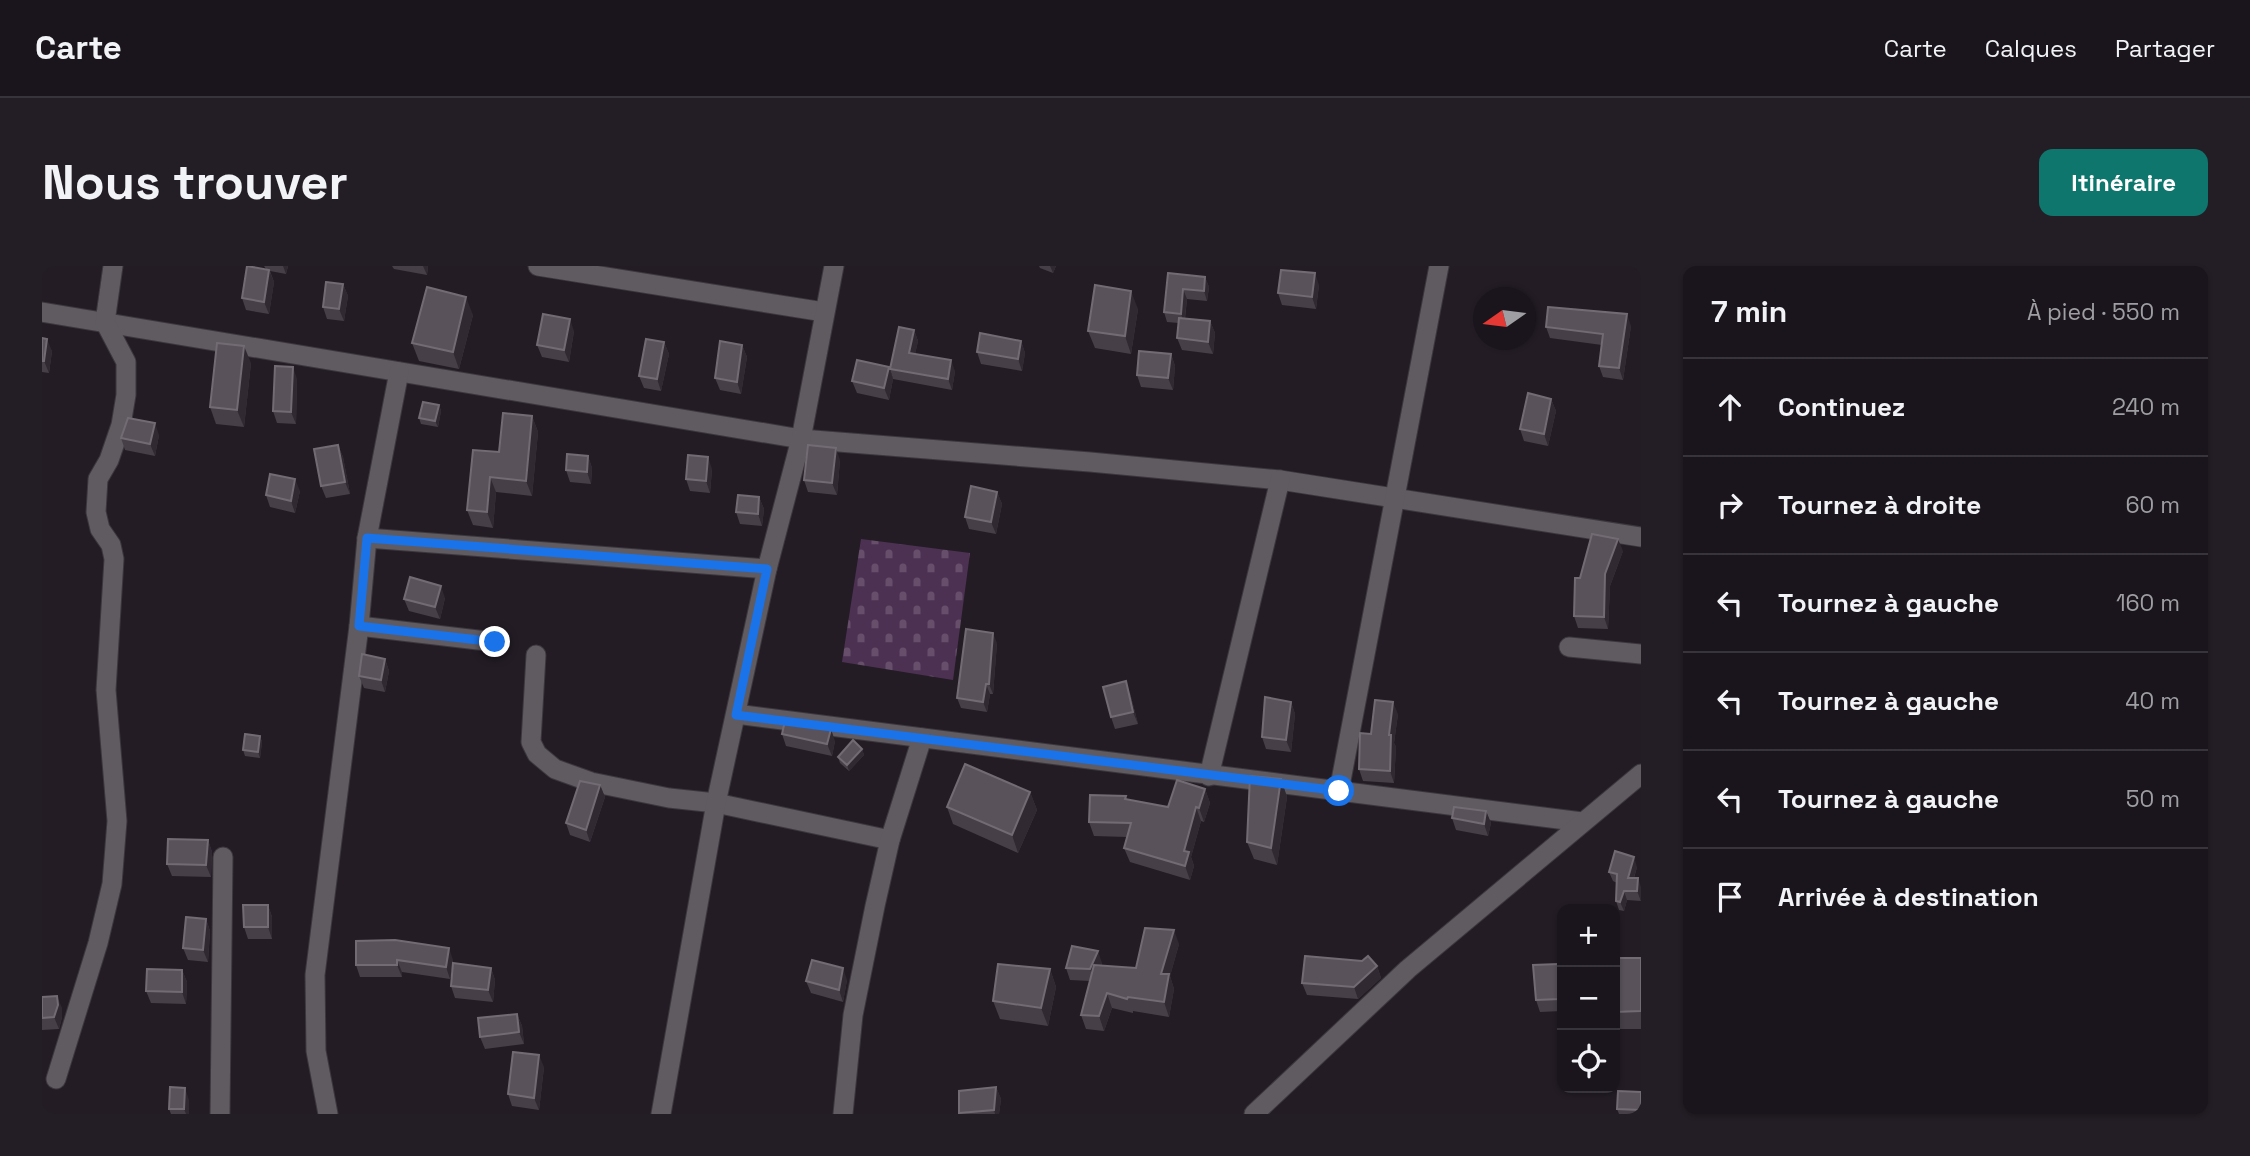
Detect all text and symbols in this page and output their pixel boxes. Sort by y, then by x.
text: Carte [35,27,122,69]
text: Carte [1884,33,1947,64]
text: Calques [1985,33,2077,64]
text: Partager [2115,33,2215,64]
button: Itinéraire [2039,149,2208,216]
text: Nous trouver [42,151,348,213]
north arrow [1473,287,1536,350]
text: 7 min [1711,292,1787,331]
text: À pied · 550 m [2027,297,2180,327]
icon: ahead [1711,388,1749,426]
text: Continuez [1778,390,1905,424]
text: 240 m [2112,392,2180,422]
icon: right [1711,486,1749,524]
text: Tournez à droite [1778,488,1981,522]
text: 60 m [2125,490,2180,520]
icon: left [1711,584,1749,622]
text: Tournez à gauche [1778,586,1999,620]
text: 160 m [2116,588,2180,618]
route end [479,626,510,657]
icon: left [1711,682,1749,720]
text: Tournez à gauche [1778,684,1999,718]
text: 40 m [2125,686,2180,716]
route start [1323,775,1354,806]
icon: left [1711,780,1749,818]
text: Tournez à gauche [1778,782,1999,816]
text: 50 m [2126,784,2180,814]
icon: arrive [1711,878,1749,916]
text: Arrivée à destination [1778,880,2039,914]
map controls [1557,904,1620,1093]
button: + [1557,904,1620,967]
button: − [1557,967,1620,1030]
button: locate [1557,1030,1620,1093]

